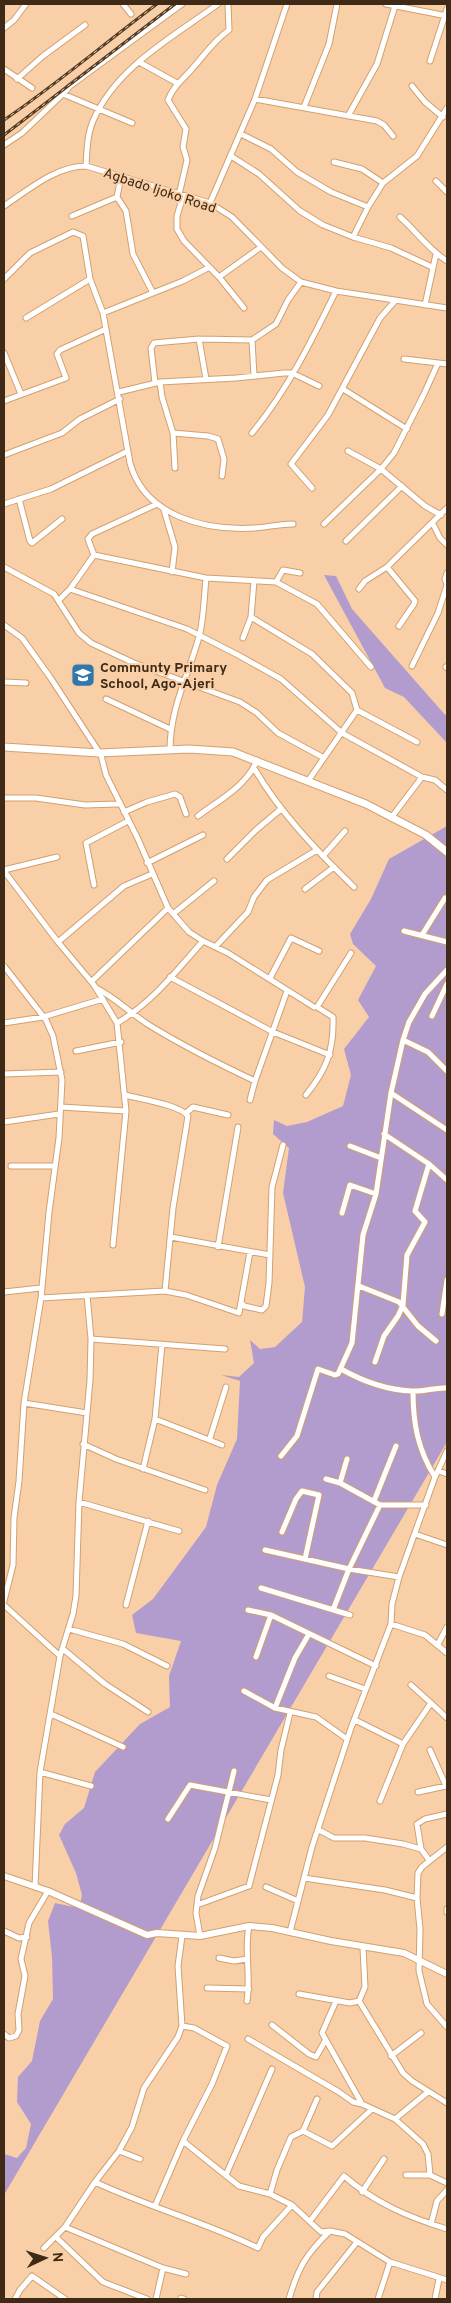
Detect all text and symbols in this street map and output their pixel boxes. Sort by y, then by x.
street label: Agbado Ijoko Road [101,165,218,218]
place label: Communty Primary School, Ago-Ajeri [100,660,227,693]
school or university icon: Communty Primary School, Ago-Ajeri [70,662,96,688]
north arrow [20,2233,70,2283]
text: N [48,2252,65,2263]

